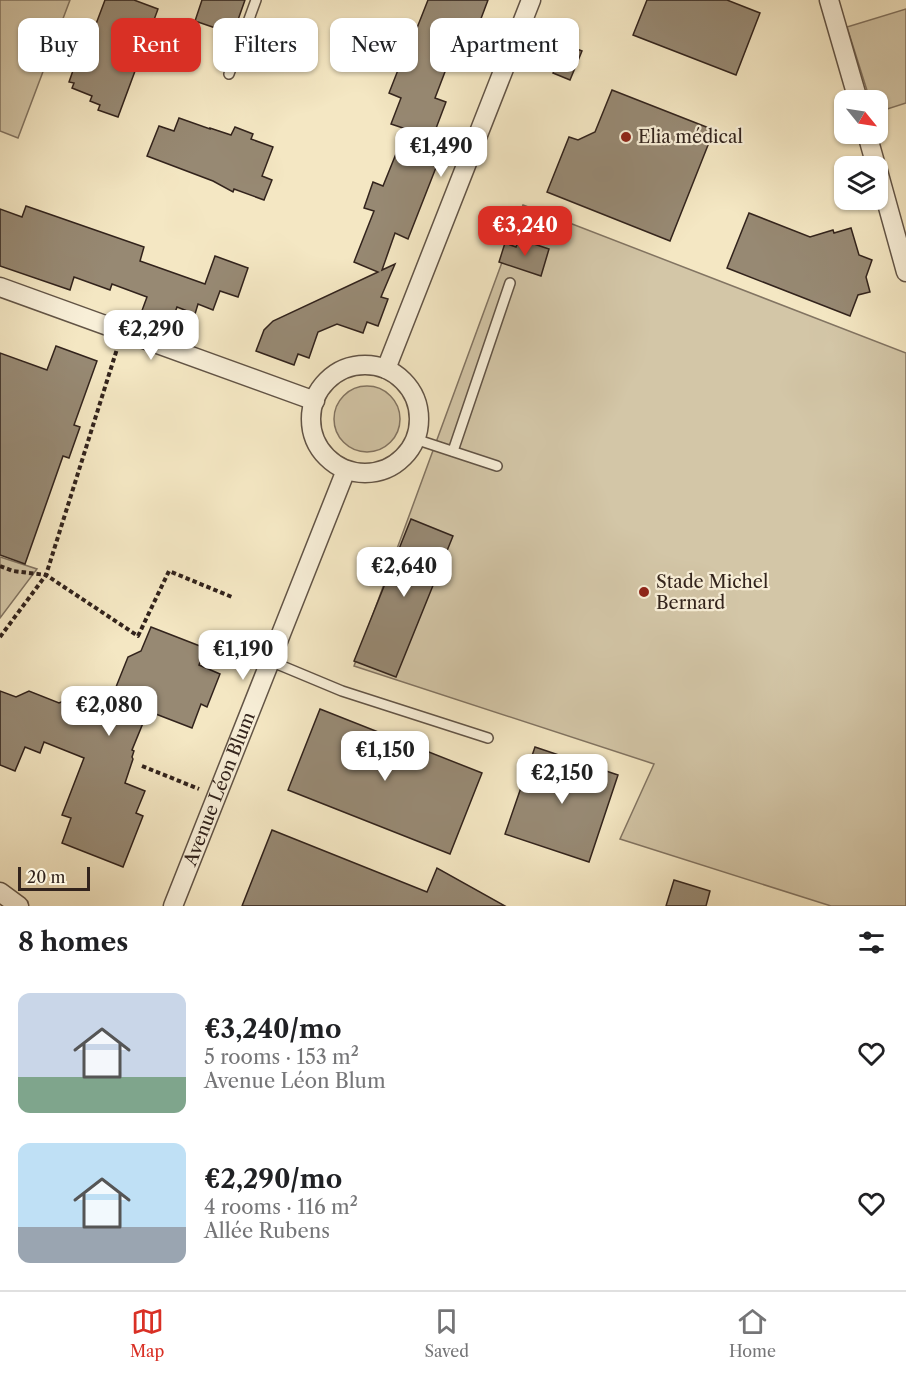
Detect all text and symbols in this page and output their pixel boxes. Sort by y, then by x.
chip: Buy [18,18,99,72]
chip: Rent [111,18,201,72]
chip: Filters [213,18,318,72]
chip: New [330,18,418,72]
chip: Apartment [430,18,579,72]
north arrow [834,90,888,144]
map controls [834,90,888,210]
place label: Elia médical [638,126,743,148]
pin: €1,490 [392,127,490,178]
marker: Elia médical [619,130,633,144]
text: €1,490 [409,134,473,158]
button: layers [834,156,888,210]
pin: €3,240 [476,206,574,257]
text: €3,240 [492,213,558,237]
pin: €2,290 [102,310,200,361]
text: €2,290 [118,317,184,341]
pin: €2,640 [355,547,453,598]
text: €2,640 [371,554,437,578]
place label: Stade Michel Bernard [656,571,768,614]
marker: Stade Michel Bernard [637,585,651,599]
pin: €1,190 [194,630,292,681]
text: €1,190 [213,637,273,661]
pin: €2,080 [60,686,158,737]
text: €2,080 [75,693,143,717]
street label: Avenue Léon Blum [179,709,260,870]
pin: €1,150 [336,731,434,782]
text: €1,150 [355,738,415,762]
pin: €2,150 [513,754,611,805]
text: €2,150 [531,761,593,785]
scale bar [18,864,90,892]
text: 20 m [27,867,66,887]
text: 8 homes [18,926,128,958]
icon: filters [855,926,888,959]
text: €3,240/mo [204,1013,341,1045]
icon: home [66,1017,138,1089]
icon: heart [855,1037,888,1070]
text: 5 rooms · 153 m² [204,1045,359,1069]
text: Avenue Léon Blum [204,1069,386,1093]
text: €2,290/mo [204,1163,342,1195]
icon: home [66,1167,138,1239]
icon: heart [855,1187,888,1220]
text: 4 rooms · 116 m² [204,1195,358,1219]
text: Allée Rubens [204,1219,330,1243]
tab: Map [130,1305,164,1361]
tab: Saved [424,1305,469,1361]
tab: Home [729,1305,776,1361]

